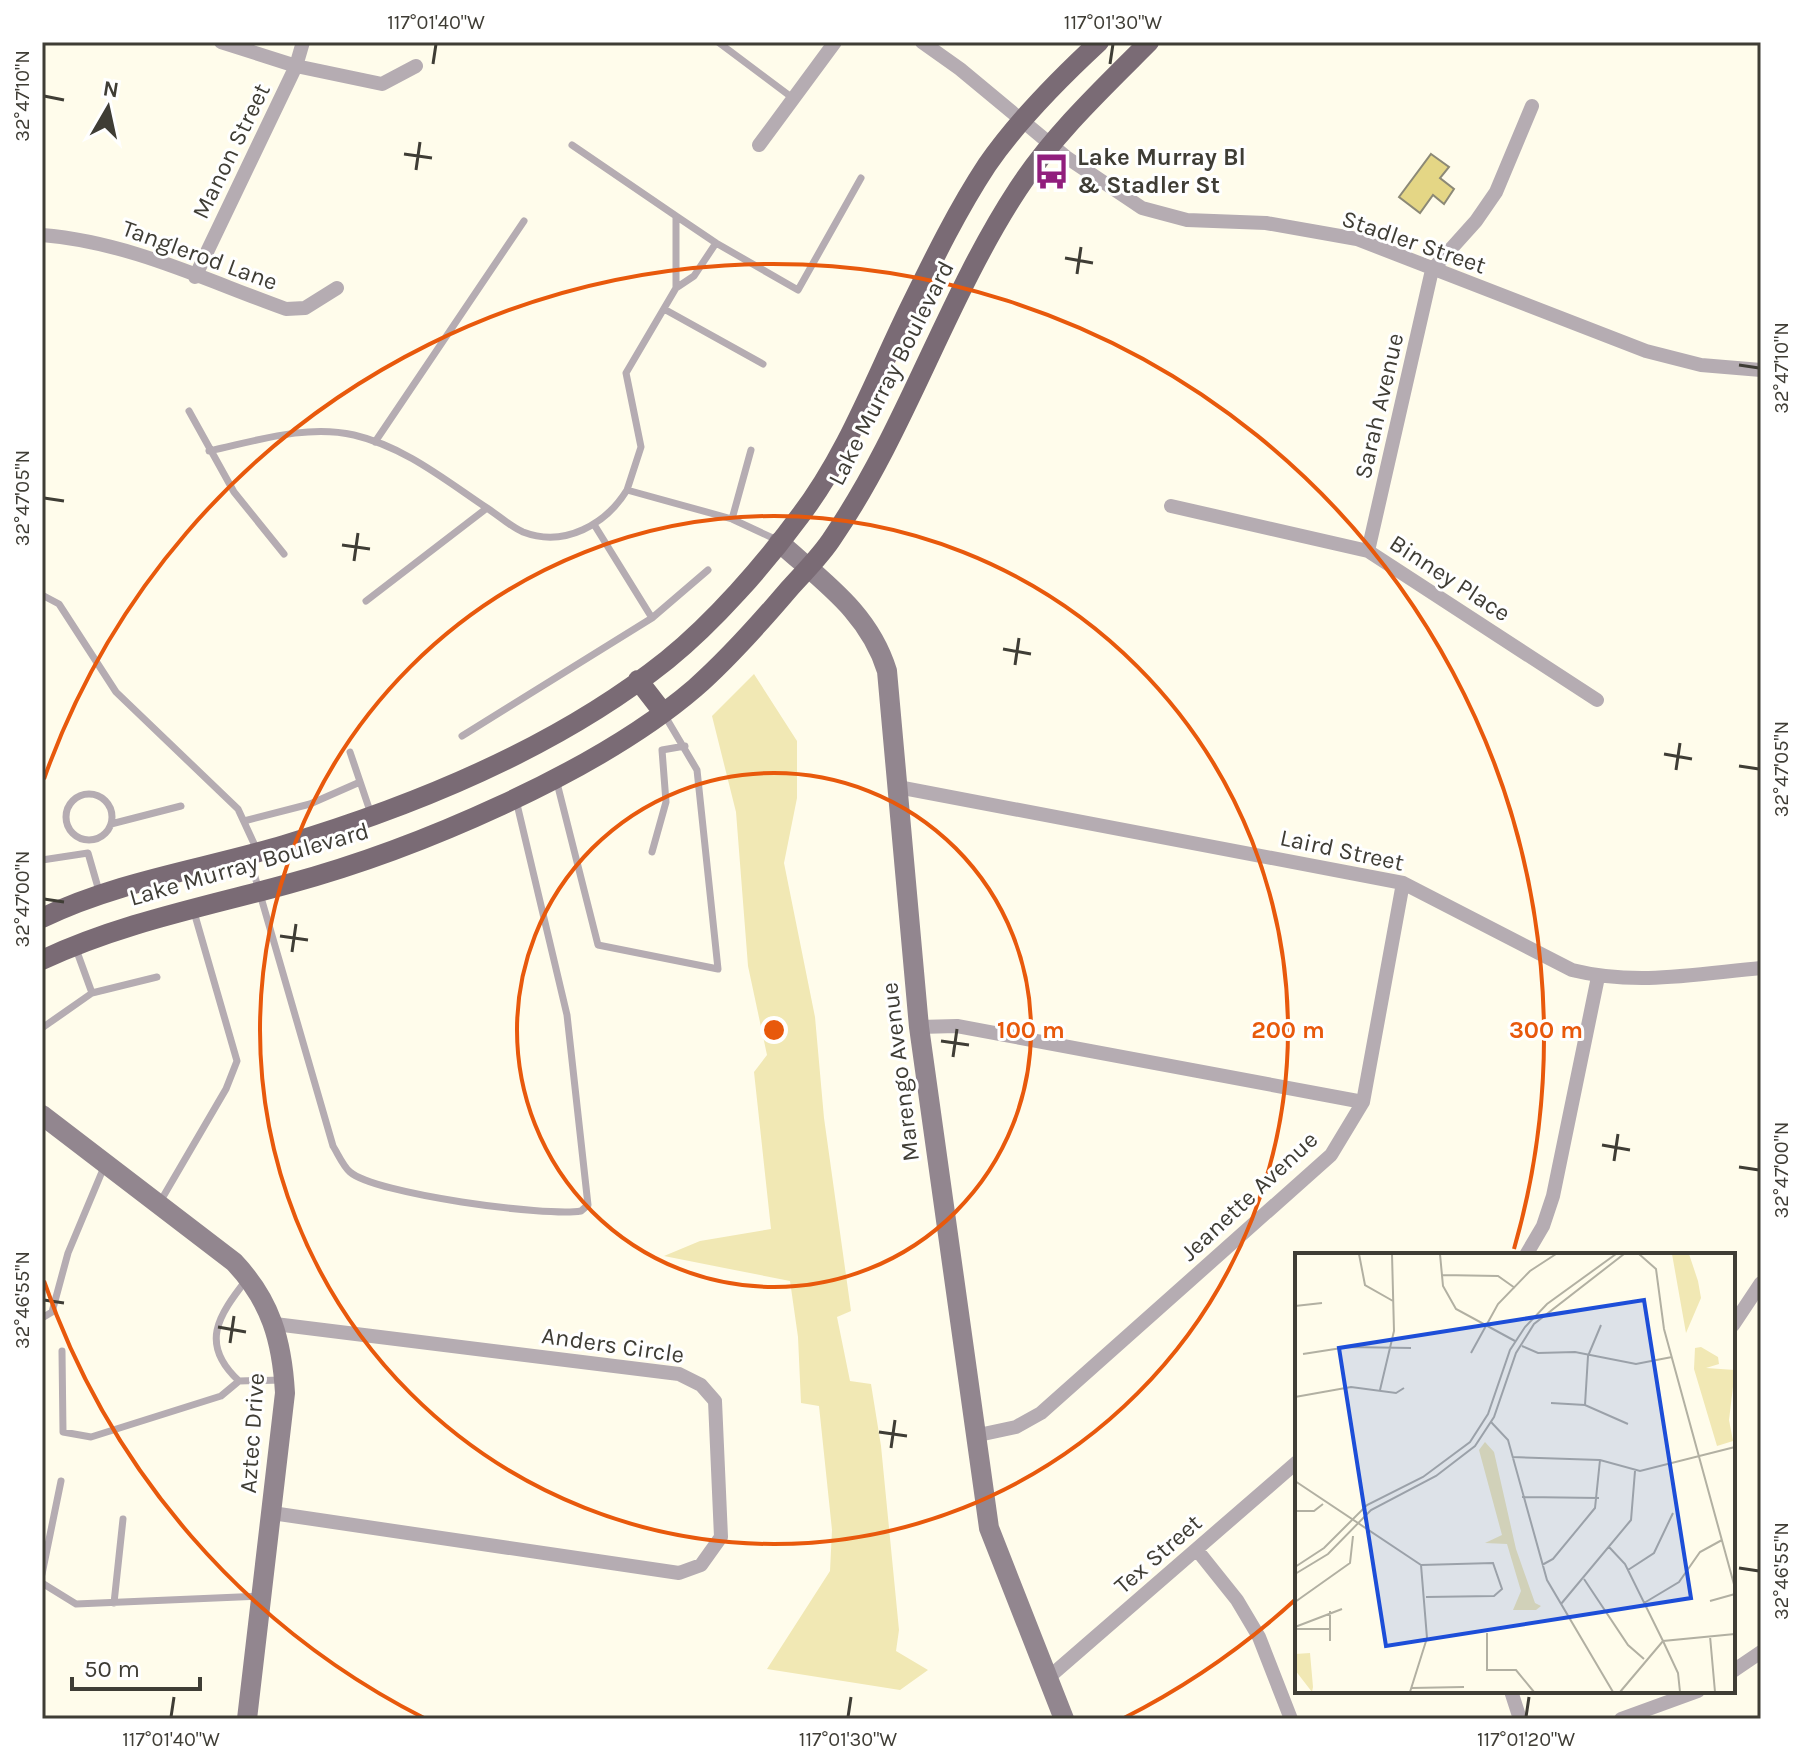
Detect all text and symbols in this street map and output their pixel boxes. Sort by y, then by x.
text: 117°01'40"W [387,11,485,34]
text: 117°01'30"W [1064,11,1162,34]
text: 32°47'10"N [11,50,34,142]
north arrow [68,68,148,148]
text: N [101,75,121,103]
street label: Manon Street [186,79,276,223]
place label: Lake Murray Bl & Stadler St [1077,143,1246,199]
bus stop icon: Lake Murray Bl & Stadler St [1032,152,1070,190]
street label: Stadler Street [1338,204,1490,280]
street label: Tanglerod Lane [119,214,281,296]
street label: Lake Murray Boulevard [822,256,960,490]
text: 32°47'10"N [1770,322,1793,414]
street label: Sarah Avenue [1349,330,1409,482]
text: 32°47'05"N [11,450,34,546]
street label: Binney Place [1384,529,1516,627]
text: 32°47'05"N [1770,721,1793,817]
street label: Lake Murray Boulevard [126,816,372,912]
street label: Laird Street [1277,823,1407,877]
text: 32°47'00"N [11,851,34,948]
street label: Marengo Avenue [875,981,925,1163]
centre of rings [760,1016,788,1044]
text: 100 m [997,1016,1065,1044]
text: 200 m [1251,1016,1325,1044]
text: 300 m [1509,1016,1583,1044]
text: 32°47'00"N [1770,1122,1793,1219]
street label: Jeanette Avenue [1175,1125,1323,1267]
text: 32°46'55"N [11,1251,34,1349]
inset map [1295,1253,1735,1693]
street label: Anders Circle [540,1321,686,1369]
street label: Aztec Drive [234,1372,270,1494]
street label: Tex Street [1109,1509,1207,1599]
text: 32°46'55"N [1770,1522,1793,1620]
scale bar [72,1641,200,1691]
text: 50 m [84,1655,140,1683]
text: 117°01'40"W [122,1728,220,1751]
text: 117°01'30"W [799,1728,897,1751]
text: 117°01'20"W [1477,1728,1575,1751]

